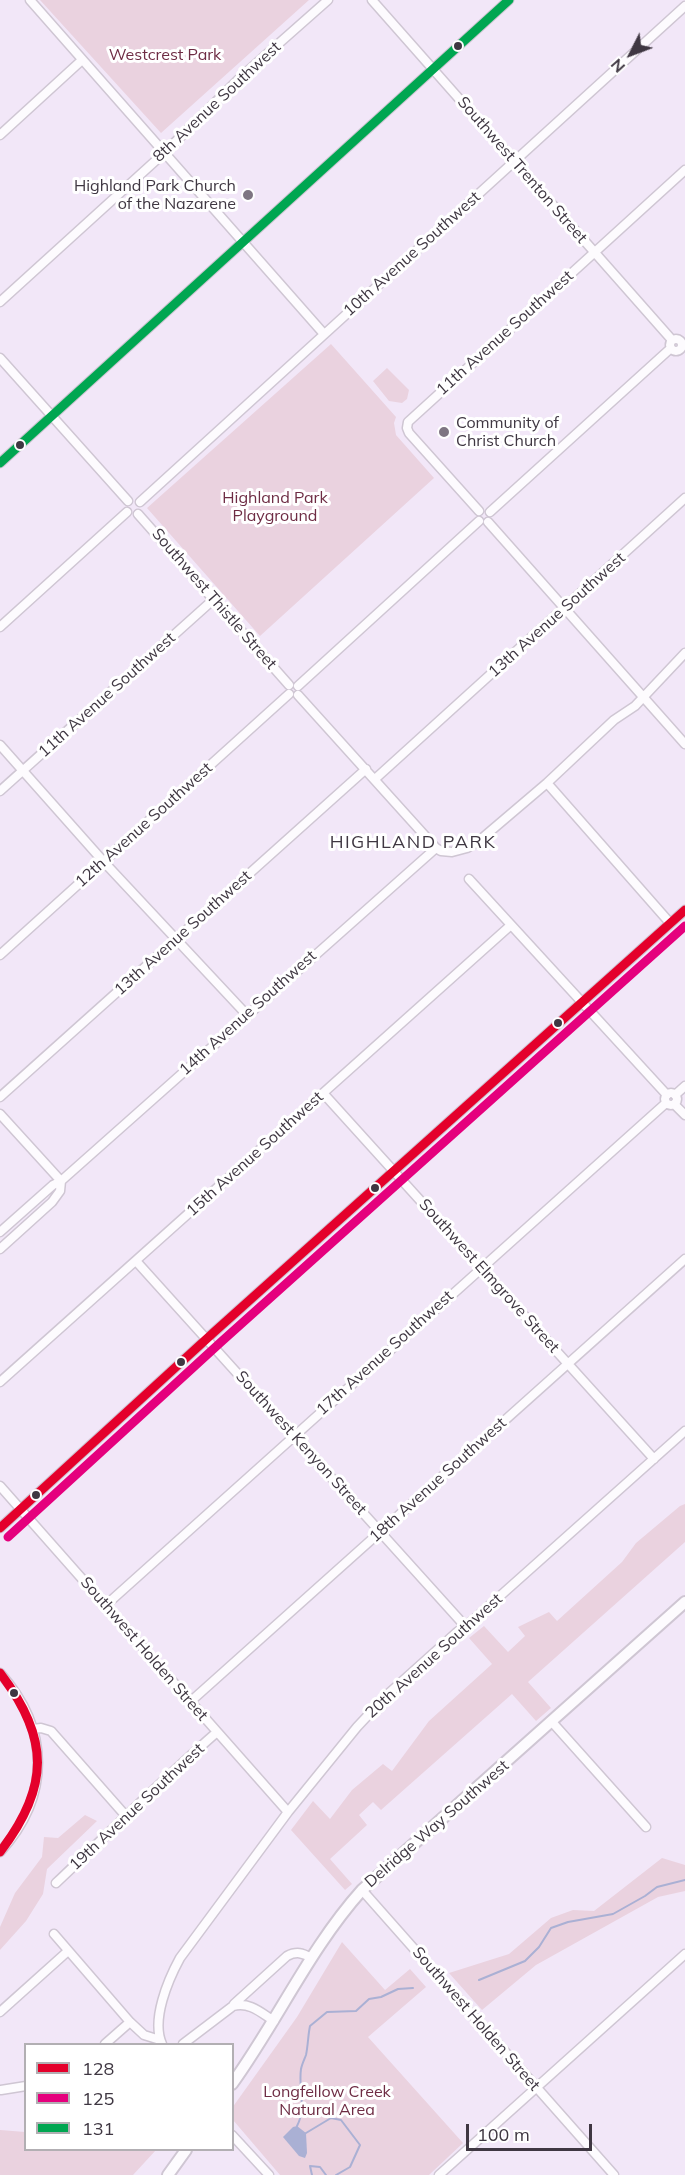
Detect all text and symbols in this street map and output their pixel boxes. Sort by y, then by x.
north arrow [601,24,661,84]
street label: 8th Avenue Southwest [149,38,285,166]
unlabelled marker [452,40,464,52]
park label: Westcrest Park [109,45,221,65]
text: N [606,55,629,77]
street label: Southwest Trenton Street [453,93,591,247]
place label: Highland Park Church of the Nazarene [74,176,236,214]
marker: Highland Park Church of the Nazarene [241,188,255,202]
street label: 10th Avenue Southwest [340,188,484,320]
street label: 11th Avenue Southwest [433,267,577,399]
place label: Community of Christ Church [456,413,559,451]
marker: Community of Christ Church [437,425,451,439]
unlabelled marker [14,439,26,451]
park label: Highland Park Playground [222,488,328,526]
street label: Southwest Thistle Street [148,525,280,673]
street label: 13th Avenue Southwest [485,549,629,681]
street label: 11th Avenue Southwest [35,629,179,761]
street label: 12th Avenue Southwest [72,759,216,891]
district label: HIGHLAND PARK [330,832,496,854]
street label: 13th Avenue Southwest [111,867,255,999]
street label: 14th Avenue Southwest [176,947,320,1079]
unlabelled marker [552,1017,564,1029]
street label: 15th Avenue Southwest [183,1088,327,1220]
unlabelled marker [369,1182,381,1194]
street label: Southwest Elmgrove Street [415,1195,563,1357]
street label: 17th Avenue Southwest [313,1287,457,1419]
unlabelled marker [175,1356,187,1368]
street label: Southwest Kenyon Street [231,1367,371,1519]
street label: 18th Avenue Southwest [366,1414,510,1546]
unlabelled marker [30,1489,42,1501]
street label: Southwest Holden Street [76,1573,212,1725]
street label: 20th Avenue Southwest [362,1590,506,1722]
unlabelled marker [8,1687,20,1699]
street label: 19th Avenue Southwest [66,1739,208,1875]
street label: Delridge Way Southwest [361,1756,513,1892]
street label: Southwest Holden Street [408,1943,544,2095]
legend [24,2043,234,2151]
text: 128 [82,2057,114,2080]
park label: Longfellow Creek Natural Area [263,2082,391,2120]
text: 125 [82,2087,114,2110]
scale bar [469,2112,595,2150]
text: 131 [82,2117,114,2140]
text: 100 m [477,2123,530,2146]

